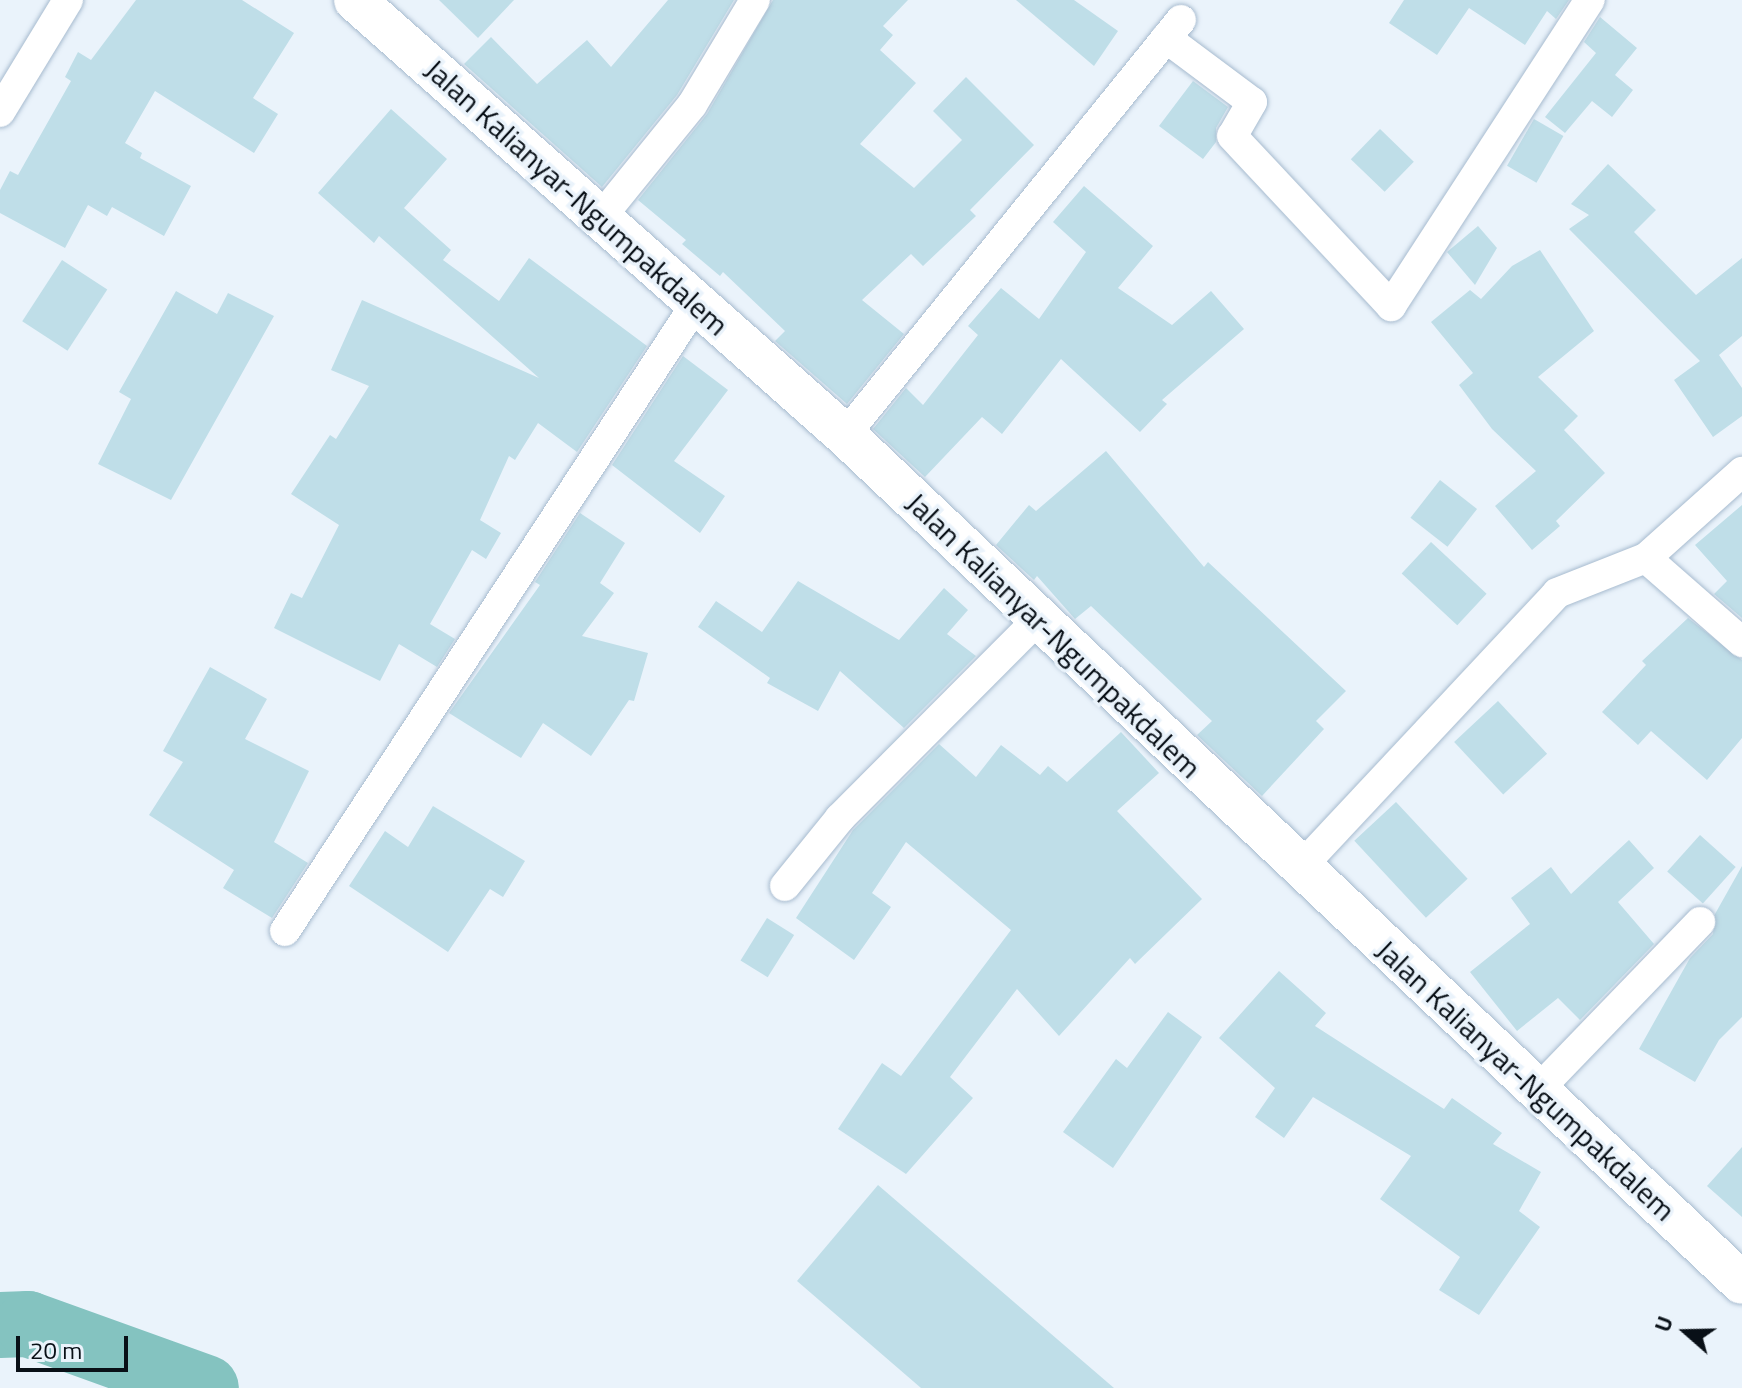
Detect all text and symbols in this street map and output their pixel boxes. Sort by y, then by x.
street label: Jalan Kalianyar-Ngumpakdalem [418,51,736,343]
street label: Jalan Kalianyar-Ngumpakdalem [899,485,1209,785]
street label: Jalan Kalianyar-Ngumpakdalem [1369,932,1683,1228]
north arrow [1646,1292,1726,1372]
text: U [1645,1311,1682,1336]
scale bar [20,1320,132,1370]
text: 20 m [30,1332,82,1368]

